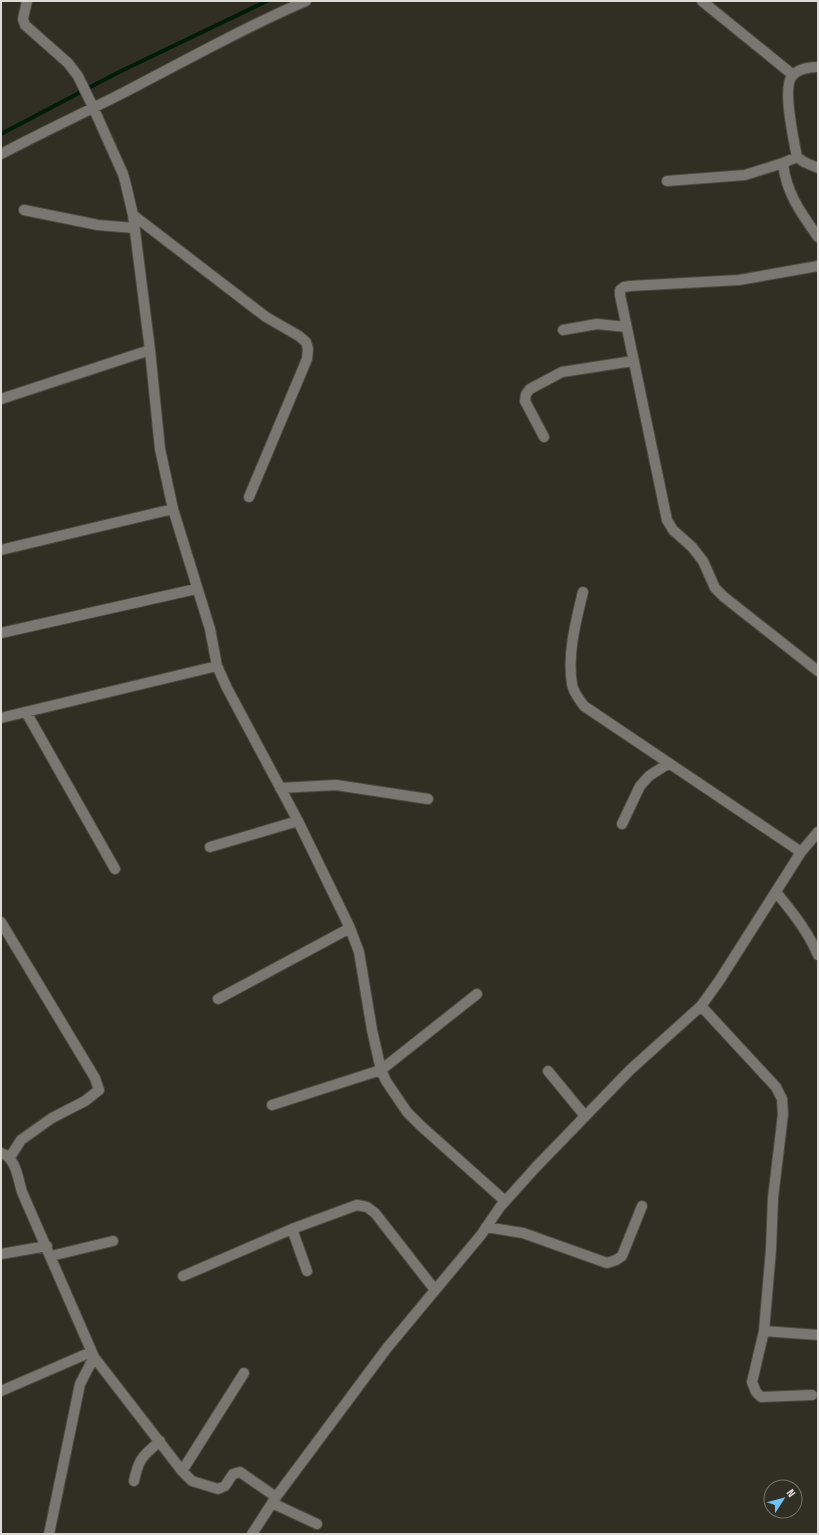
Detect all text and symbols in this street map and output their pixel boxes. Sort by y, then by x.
north arrow [763,1479,803,1519]
text: N [783,1487,798,1500]

